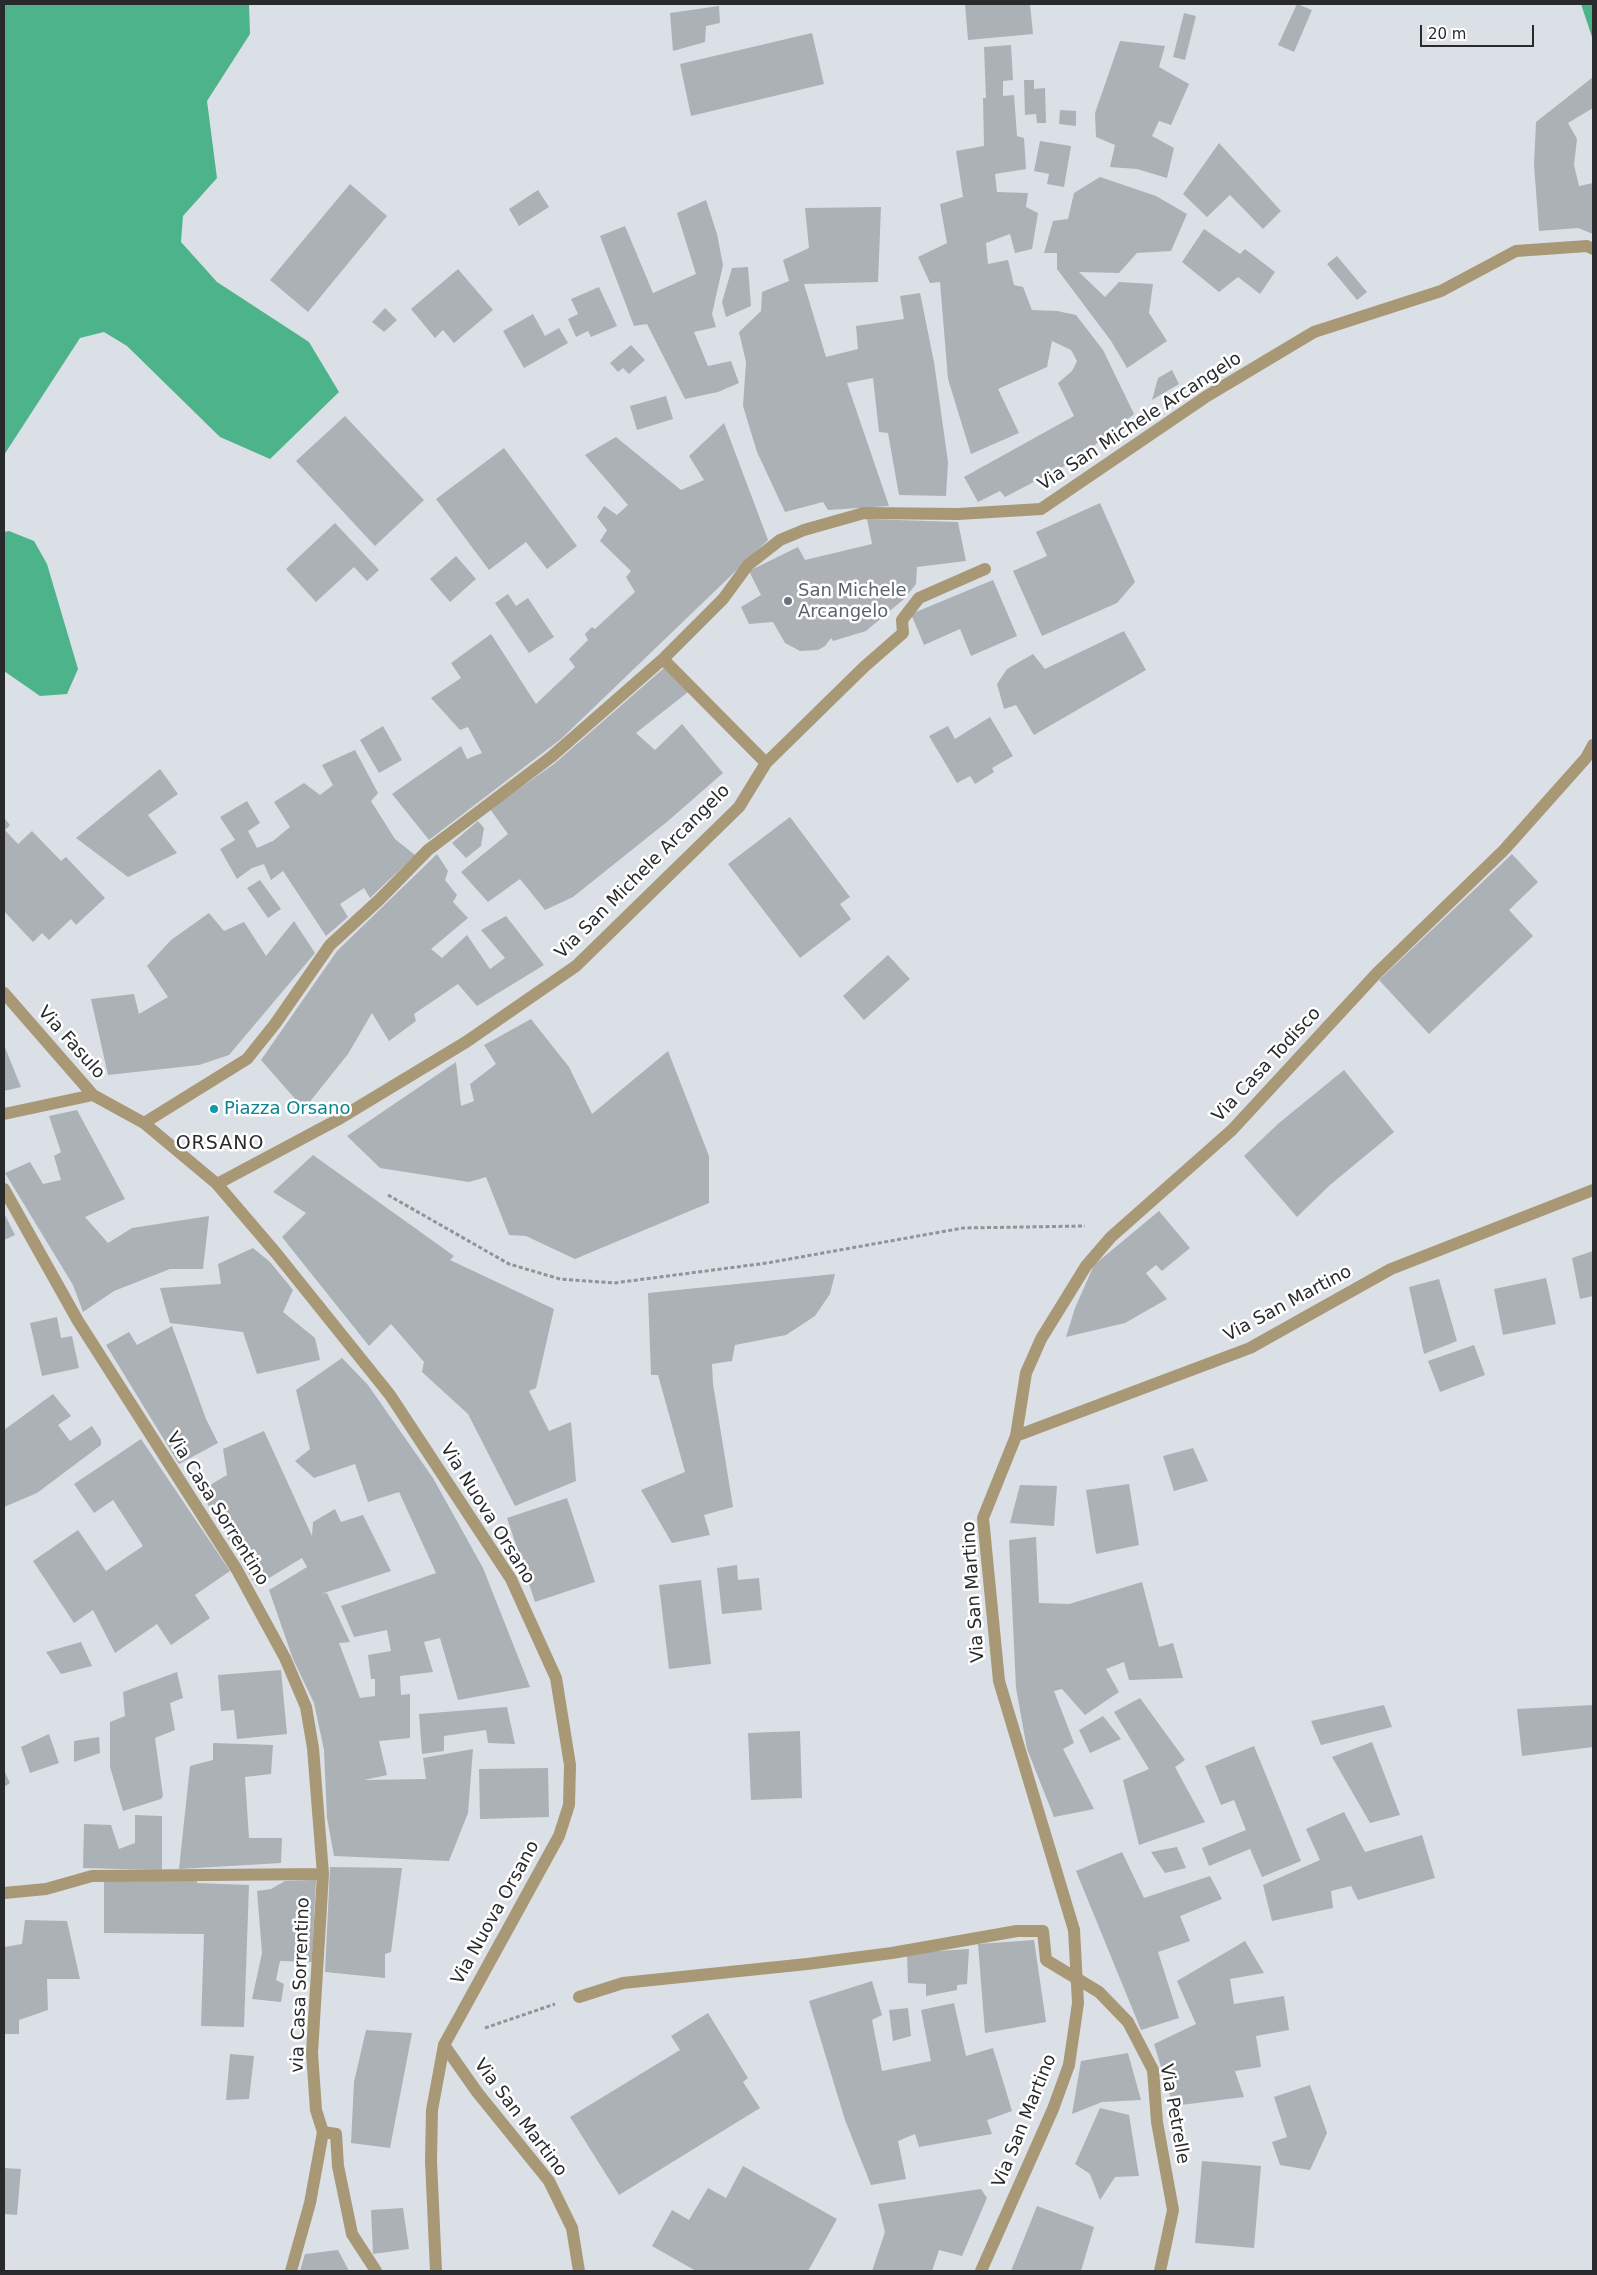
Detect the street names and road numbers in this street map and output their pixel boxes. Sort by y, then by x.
street label: Via San Michele Arcangelo [1034,348,1246,496]
street label: Via San Michele Arcangelo [551,780,735,964]
street label: Via Fasulo [33,1002,109,1084]
street label: Via Casa Todisco [1208,1003,1326,1127]
street label: Via San Martino [1220,1261,1356,1347]
street label: Via Casa Sorrentino [161,1428,273,1590]
street label: Via Nuova Orsano [435,1440,539,1588]
street label: Via San Martino [958,1521,990,1663]
street label: Via Nuova Orsano [447,1837,545,1989]
street label: via Casa Sorrentino [287,1897,315,2073]
street label: Via San Martino [988,2051,1062,2191]
street label: Via San Martino [469,2055,571,2181]
street label: Via Petrelle [1155,2062,1193,2166]

